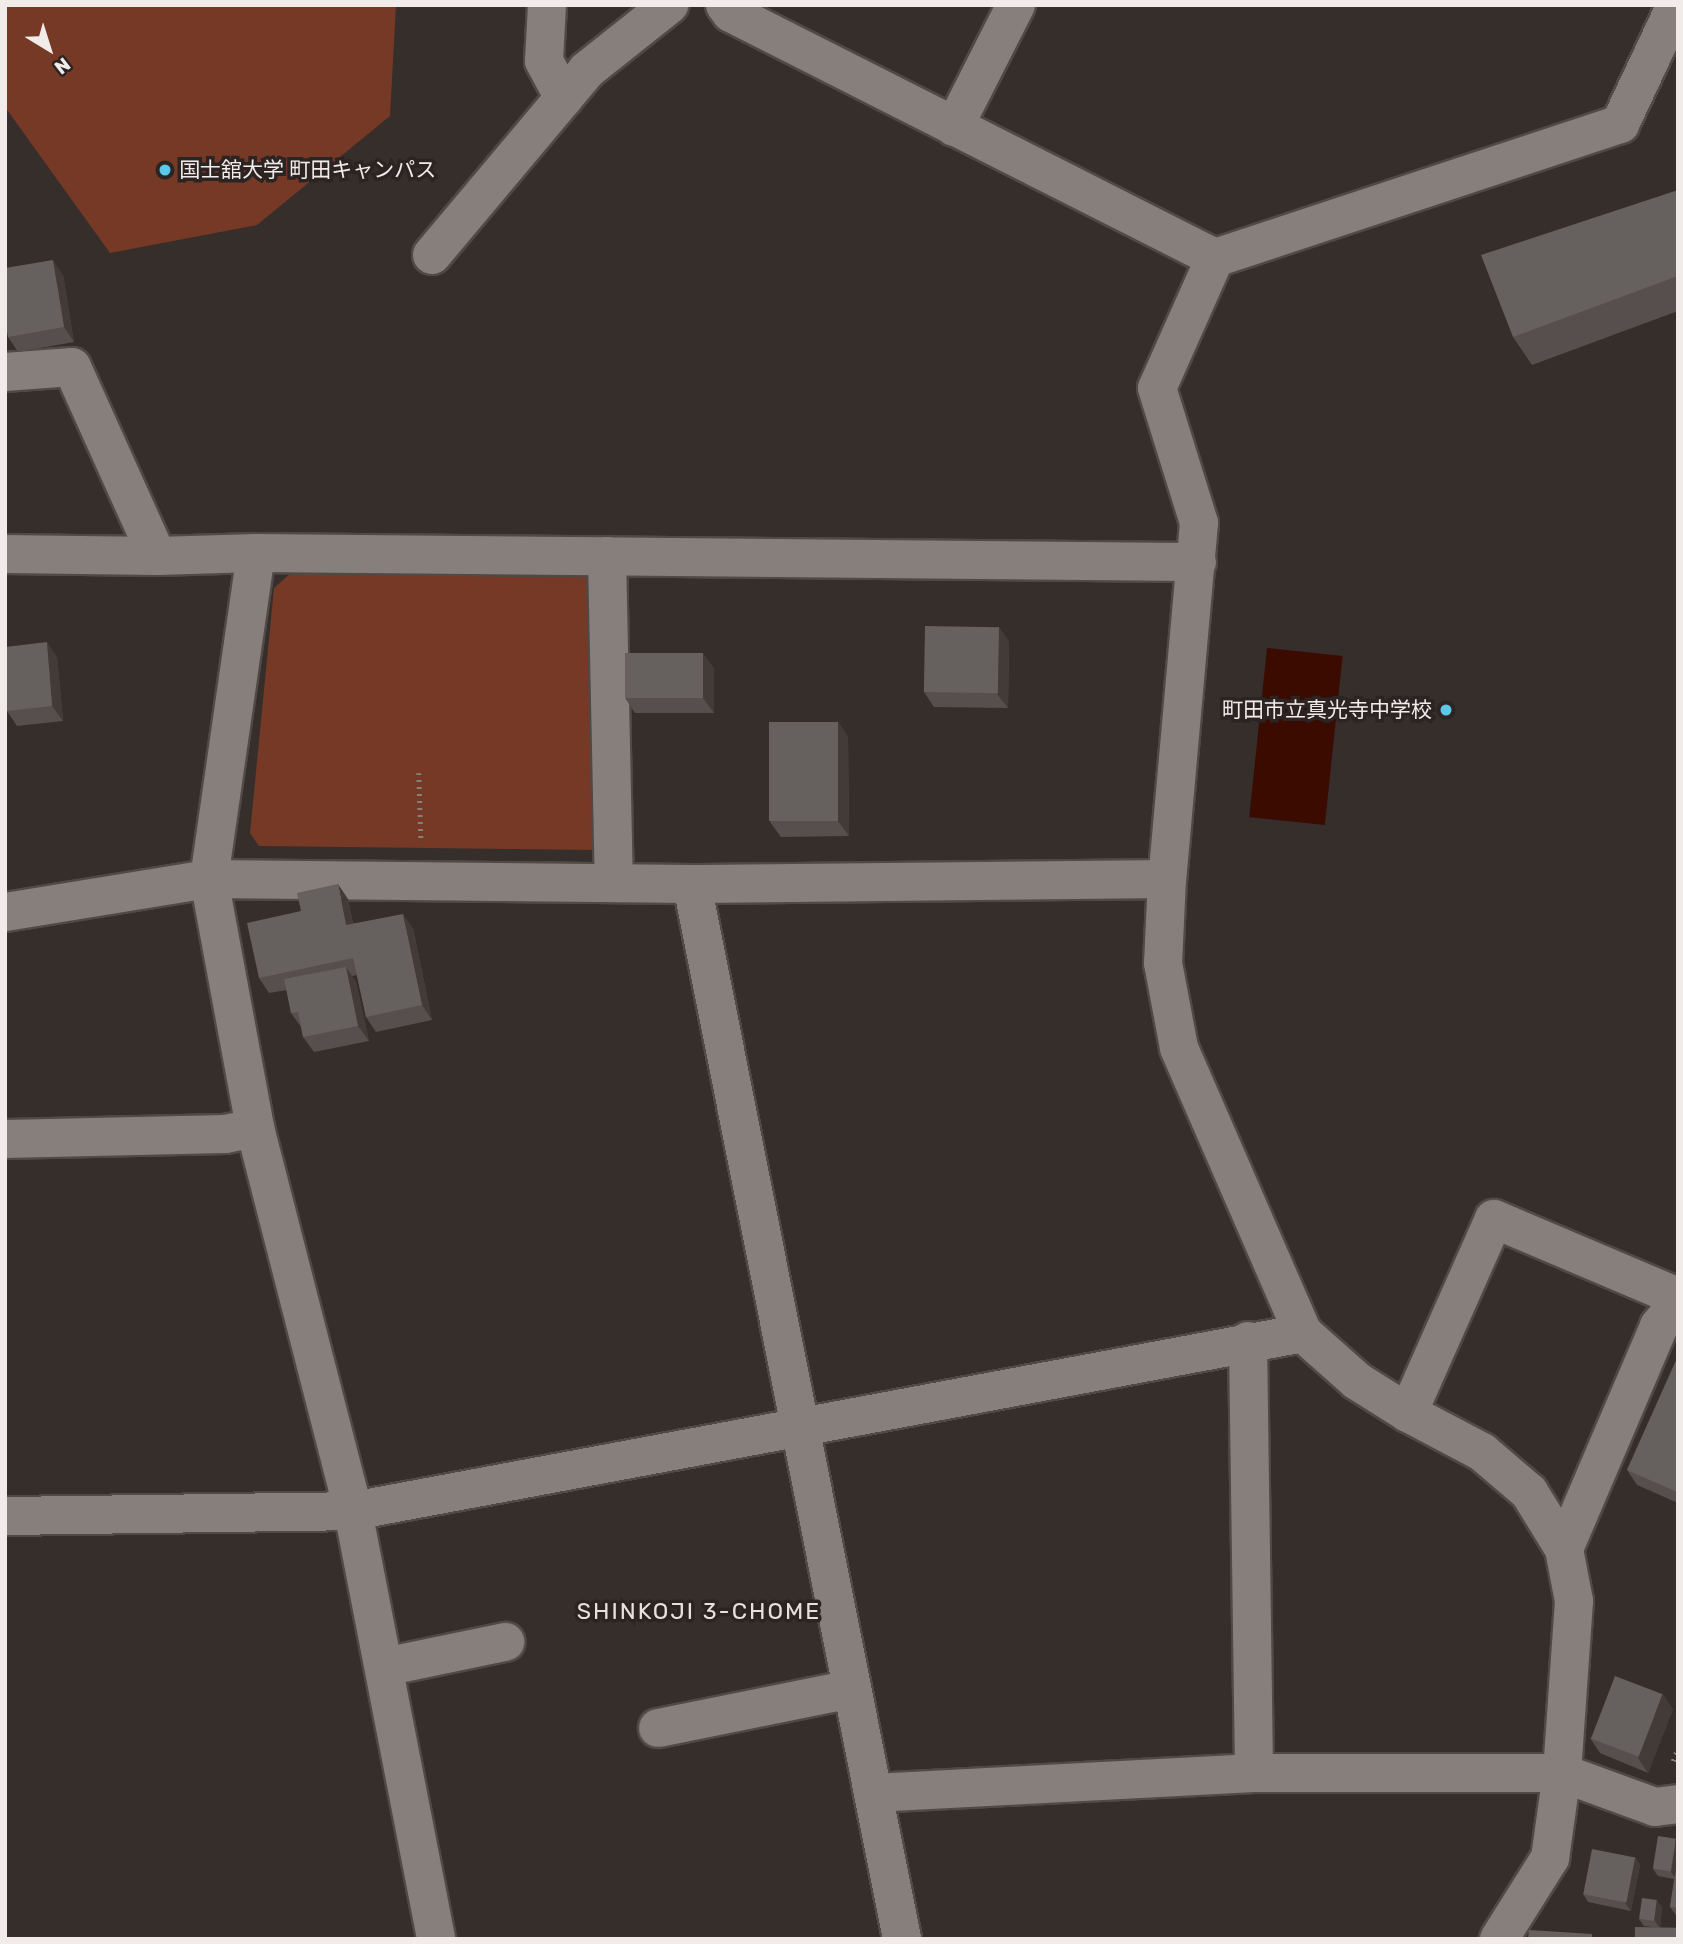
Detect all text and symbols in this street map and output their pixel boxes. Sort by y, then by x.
north arrow [14,14,84,84]
text: N [50,53,75,79]
place label: 国士舘大学 町田キャンパス [179,157,436,183]
marker: 国士舘大学 町田キャンパス [157,162,173,178]
place label: 町田市立真光寺中学校 [1222,697,1432,723]
marker: 町田市立真光寺中学校 [1438,702,1454,718]
district label: SHINKOJI 3-CHOME [579,1597,819,1625]

